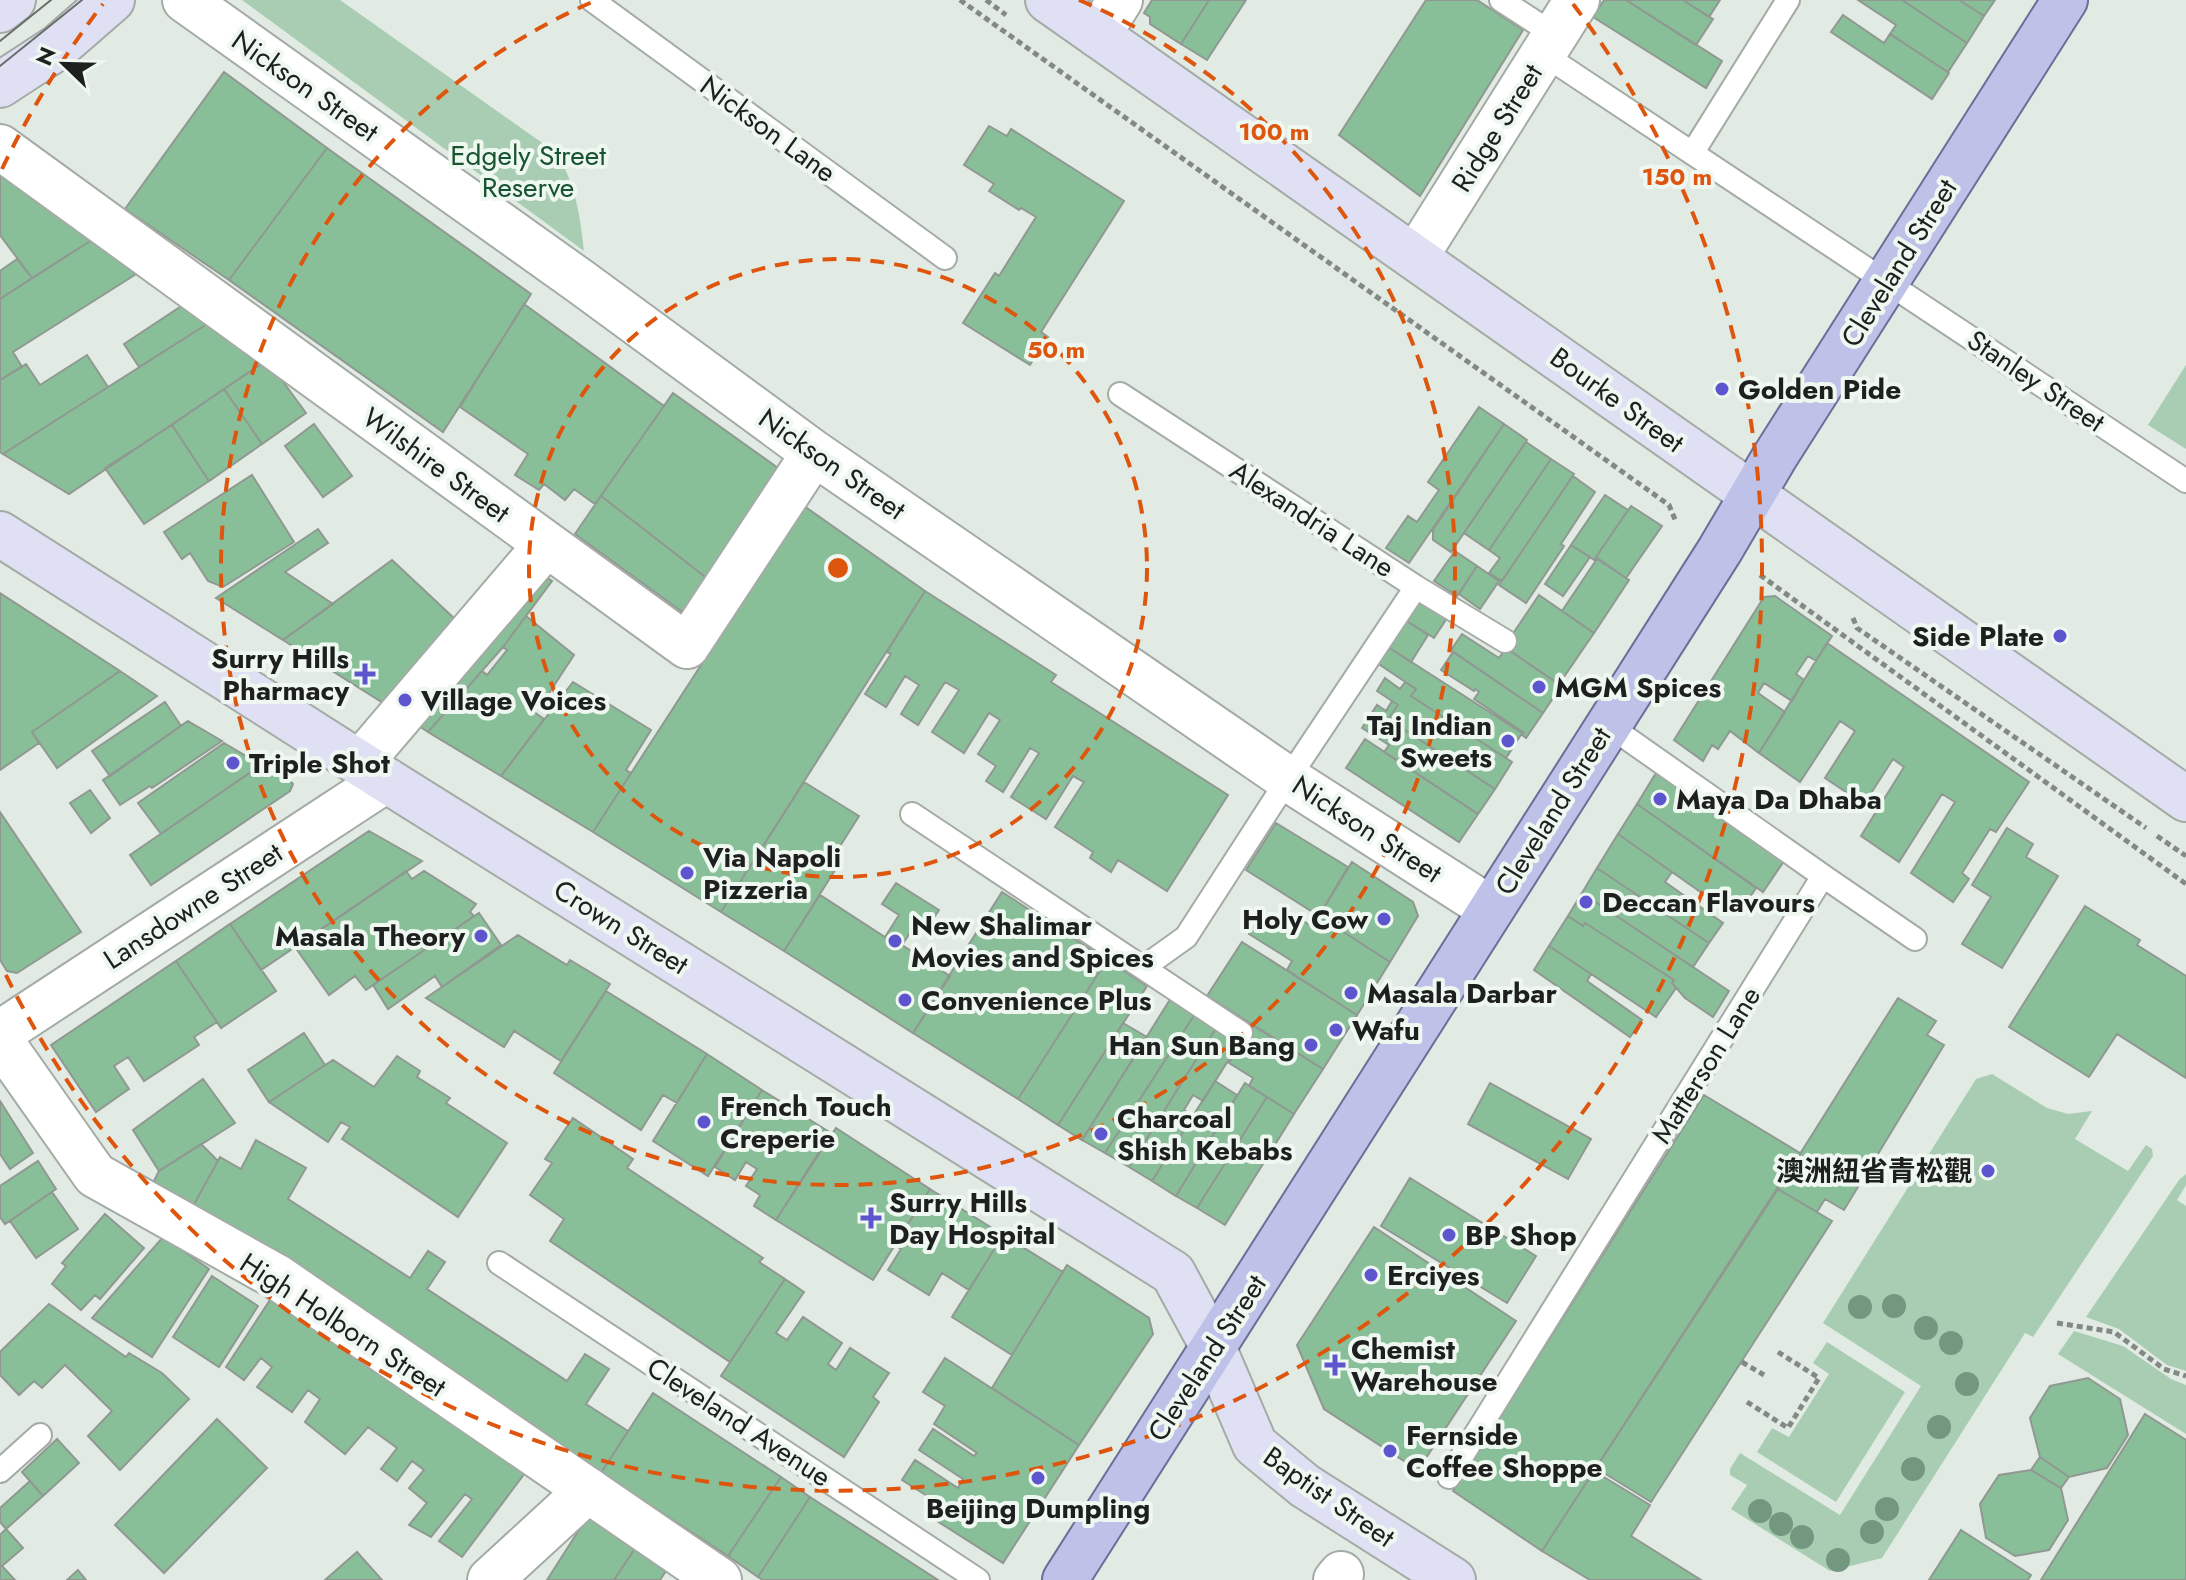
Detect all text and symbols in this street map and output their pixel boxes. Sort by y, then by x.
street label: Nickson Street [223,20,387,152]
north arrow [24,24,104,104]
text: N [27,42,64,70]
street label: Ridge Street [1441,56,1553,200]
street label: Nickson Lane [691,66,845,192]
text: 100 m [1239,114,1309,149]
park label: Edgely Street Reserve [450,135,606,208]
text: 150 m [1642,159,1712,194]
street label: Cleveland Street [1831,171,1967,355]
street label: Stanley Street [1959,320,2113,442]
text: 50 m [1027,332,1085,367]
street label: Bourke Street [1542,337,1693,463]
place label: Golden Pide [1738,369,1901,410]
marker: Golden Pide [1713,380,1731,398]
street label: Wilshire Street [354,397,518,533]
street label: Nickson Street [750,398,914,530]
street label: Alexandria Lane [1222,450,1402,588]
centre of rings [824,554,852,582]
place label: Side Plate [1912,616,2044,657]
marker: Side Plate [2051,627,2069,645]
place label: Surry Hills Pharmacy [211,638,349,711]
marker: Surry Hills Pharmacy [356,665,374,683]
place label: MGM Spices [1555,667,1721,708]
marker: MGM Spices [1530,678,1548,696]
place label: Village Voices [420,680,607,721]
marker: Village Voices [396,691,414,709]
place label: Taj Indian Sweets [1367,705,1492,778]
street label: Cleveland Street [1485,719,1621,903]
marker: Taj Indian Sweets [1499,732,1517,750]
place label: Triple Shot [249,743,390,784]
marker: Triple Shot [224,754,242,772]
street label: Nickson Street [1284,765,1450,893]
place label: Maya Da Dhaba [1676,779,1882,820]
marker: Maya Da Dhaba [1651,790,1669,808]
street label: Lansdowne Street [95,832,291,979]
place label: Via Napoli Pizzeria [702,837,841,910]
marker: Via Napoli Pizzeria [678,864,696,882]
street label: Crown Street [546,869,697,985]
place label: Deccan Flavours [1602,882,1815,923]
marker: Deccan Flavours [1577,893,1595,911]
place label: Holy Cow [1242,899,1369,940]
place label: New Shalimar Movies and Spices [911,905,1154,978]
marker: Holy Cow [1375,910,1393,928]
place label: Masala Theory [275,916,465,957]
marker: Masala Theory [472,927,490,945]
marker: New Shalimar Movies and Spices [886,932,904,950]
place label: Masala Darbar [1367,973,1557,1014]
street label: Matterson Lane [1641,978,1771,1152]
place label: Convenience Plus [921,980,1152,1021]
marker: Masala Darbar [1342,984,1360,1002]
marker: Convenience Plus [896,991,914,1009]
place label: Wafu [1352,1010,1420,1051]
marker: Wafu [1327,1021,1345,1039]
place label: Han Sun Bang [1108,1025,1295,1066]
marker: Han Sun Bang [1302,1036,1320,1054]
place label: French Touch Creperie [720,1086,892,1159]
place label: Charcoal Shish Kebabs [1117,1098,1293,1171]
marker: French Touch Creperie [695,1113,713,1131]
marker: Charcoal Shish Kebabs [1092,1125,1110,1143]
place label: 澳洲紐省青松觀 [1776,1151,1972,1192]
marker: 澳洲紐省青松觀 [1979,1162,1997,1180]
place label: Surry Hills Day Hospital [889,1182,1055,1255]
marker: Surry Hills Day Hospital [860,1207,882,1229]
place label: BP Shop [1465,1215,1577,1256]
marker: BP Shop [1440,1226,1458,1244]
street label: High Holborn Street [232,1243,455,1407]
place label: Erciyes [1387,1255,1480,1296]
street label: Cleveland Street [1138,1266,1277,1450]
marker: Erciyes [1362,1266,1380,1284]
place label: Chemist Warehouse [1351,1329,1498,1402]
street label: Cleveland Avenue [639,1347,839,1497]
marker: Chemist Warehouse [1326,1356,1344,1374]
place label: Fernside Coffee Shoppe [1406,1415,1602,1488]
street label: Baptist Street [1255,1437,1403,1558]
marker: Fernside Coffee Shoppe [1381,1442,1399,1460]
marker: Beijing Dumpling [1029,1469,1047,1487]
place label: Beijing Dumpling [926,1488,1150,1529]

